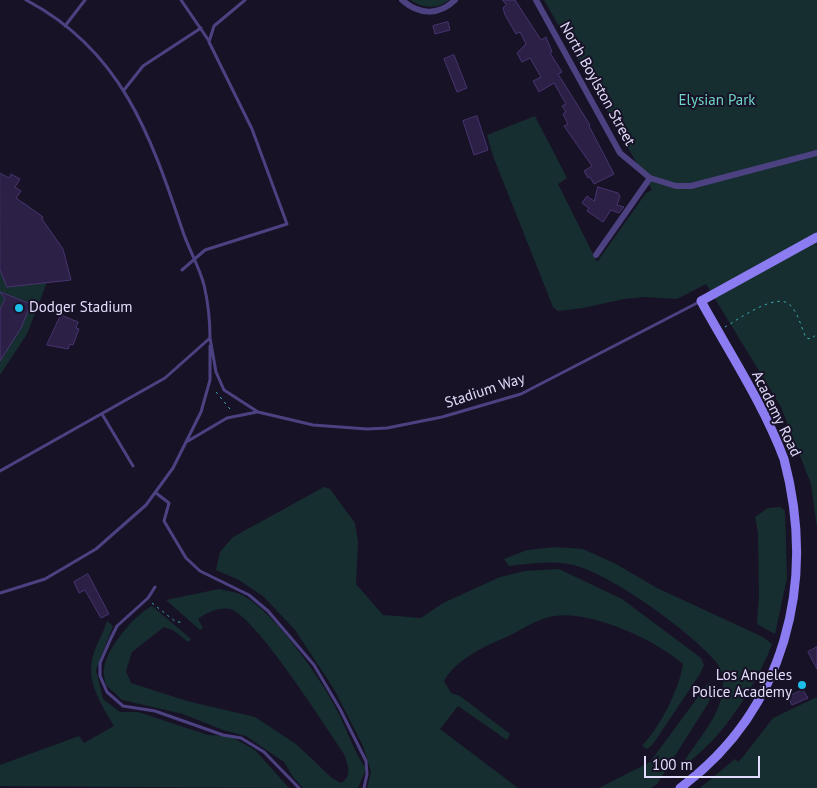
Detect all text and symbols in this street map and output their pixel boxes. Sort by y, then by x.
street label: North Boylston Street [555,19,639,149]
park label: Elysian Park [679,92,755,110]
place label: Dodger Stadium [29,299,133,317]
marker: Dodger Stadium [13,302,25,314]
street label: Academy Road [747,368,805,460]
street label: Stadium Way [443,370,527,412]
place label: Los Angeles Police Academy [692,667,792,702]
marker: Los Angeles Police Academy [796,679,808,691]
scale bar [647,746,763,778]
text: 100 m [652,755,693,774]

